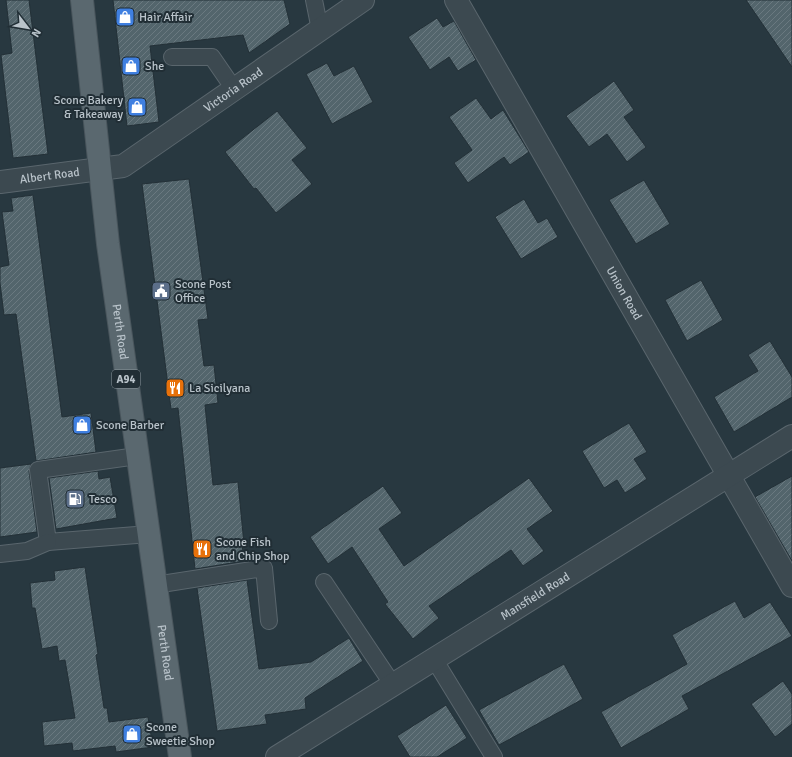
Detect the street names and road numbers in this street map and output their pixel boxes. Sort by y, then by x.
street label: Victoria Road [201,65,266,116]
street label: Albert Road [19,165,81,187]
street label: Union Road [603,264,645,323]
street label: Perth Road [108,303,131,361]
road number: A94 [112,370,140,388]
street label: Mansfield Road [498,569,573,624]
street label: Perth Road [154,624,176,682]

